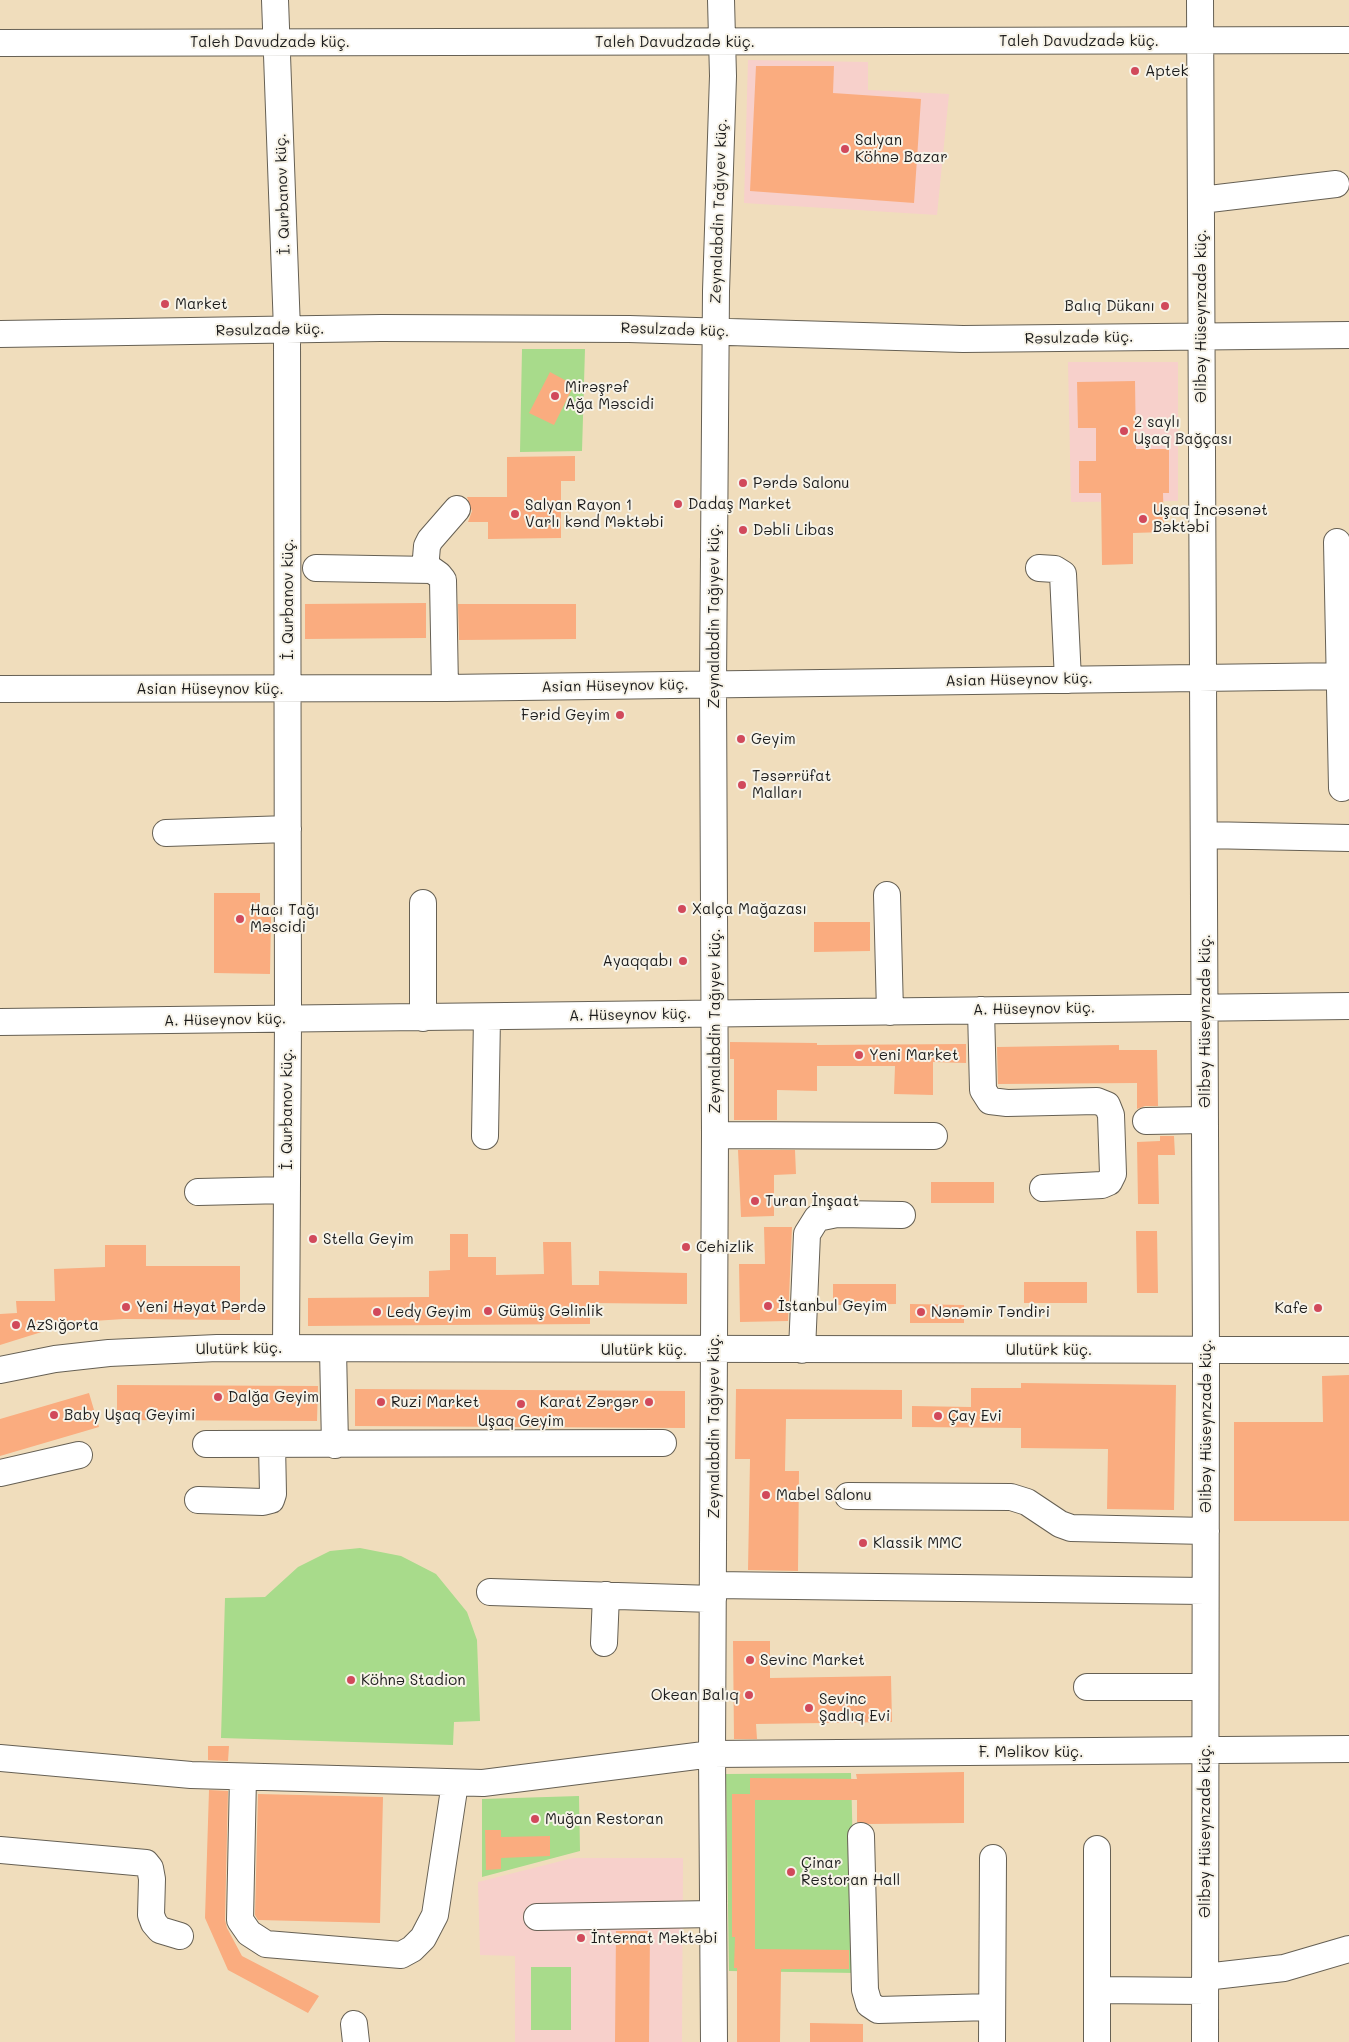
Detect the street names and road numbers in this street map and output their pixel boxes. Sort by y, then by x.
street label: Taleh Davudzadə küç. [999,32,1159,50]
street label: Taleh Davudzadə küç. [190,33,350,51]
street label: Taleh Davudzadə küç. [595,33,755,51]
street label: Zeynalabdin Tağıyev küç. [707,118,731,304]
street label: İ. Qurbanov küç. [272,133,294,255]
street label: Əlibəy Hüseynzadə küç. [1192,229,1210,403]
street label: Rəsulzadə küç. [620,319,730,341]
street label: Rəsulzadə küç. [215,320,325,340]
street label: Rəsulzadə küç. [1024,328,1134,348]
street label: Zeynalabdin Tağıyev küç. [705,523,723,709]
street label: İ. Qurbanov küç. [279,538,297,660]
street label: Asian Hüseynov küç. [945,670,1093,690]
street label: Asian Hüseynov küç. [541,676,689,696]
street label: Asian Hüseynov küç. [136,680,284,698]
street label: Zeynalabdin Tağıyev küç. [706,928,724,1114]
street label: Əlibəy Hüseynzadə küç. [1196,934,1214,1108]
street label: A. Hüseynov küç. [973,999,1095,1019]
street label: A. Hüseynov küç. [569,1005,691,1025]
street label: A. Hüseynov küç. [164,1010,286,1030]
street label: İ. Qurbanov küç. [278,1048,296,1170]
street label: Zeynalabdin Tağıyev küç. [705,1333,723,1519]
street label: Ulutürk küç. [196,1339,282,1359]
street label: Əlibəy Hüseynzadə küç. [1197,1339,1215,1513]
street label: Ulutürk küç. [601,1341,687,1359]
street label: Ulutürk küç. [1006,1341,1092,1359]
street label: F. Məlikov küç. [979,1743,1083,1761]
street label: Əlibəy Hüseynzadə küç. [1196,1744,1214,1918]

